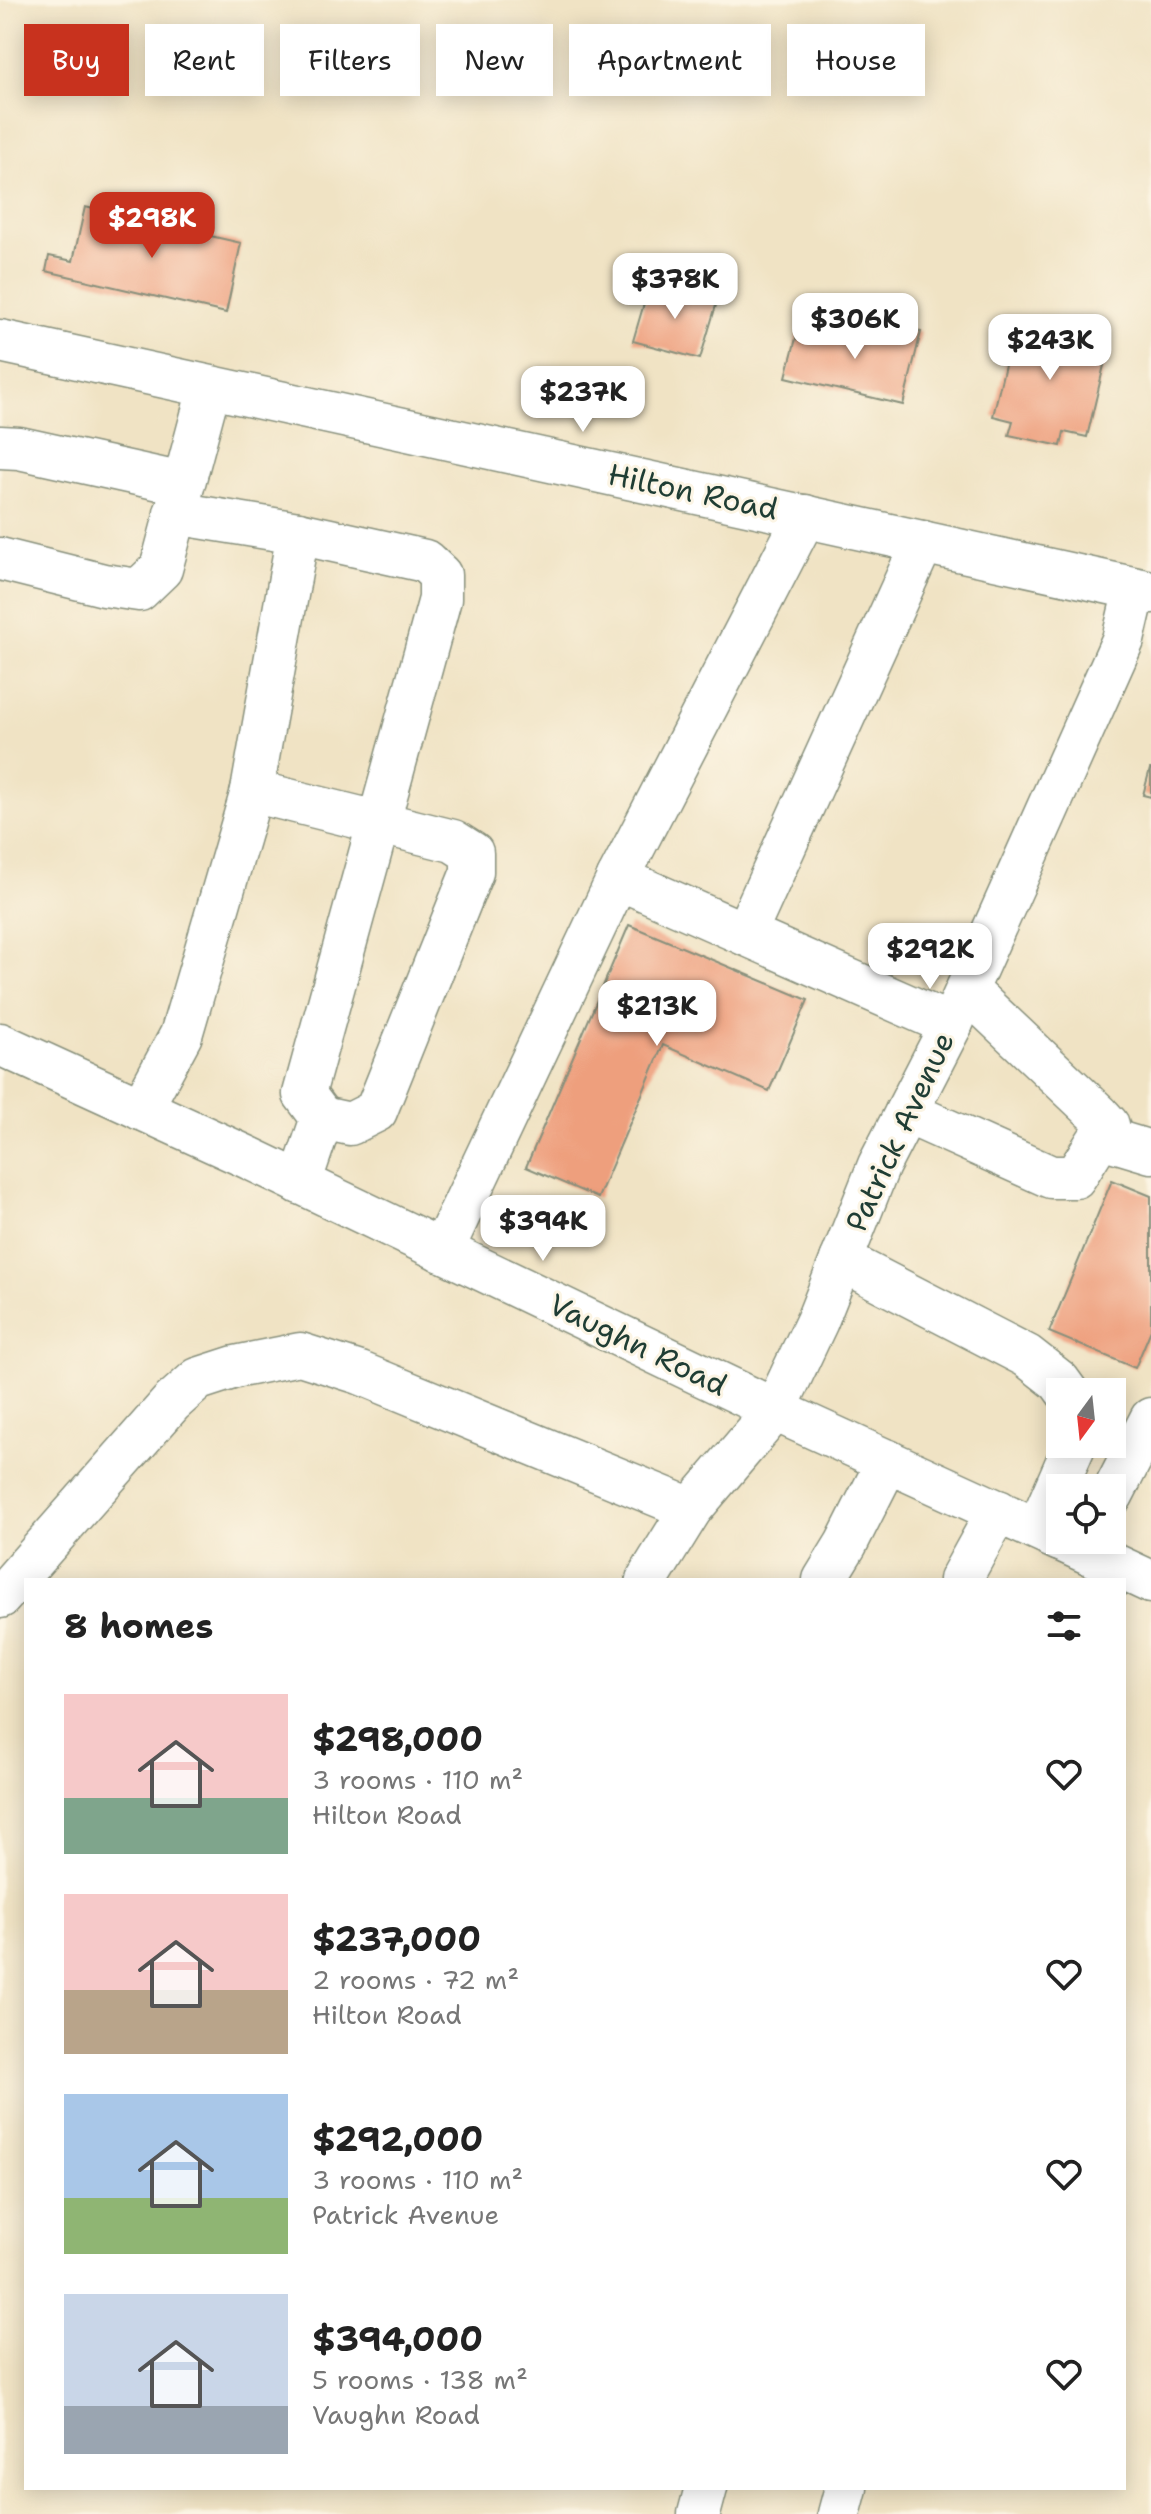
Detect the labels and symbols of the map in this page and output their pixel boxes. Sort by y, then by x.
pin: $298K [96,192,208,260]
pin: $378K [619,253,731,321]
pin: $306K [799,293,911,361]
pin: $243K [994,314,1106,382]
pin: $237K [527,366,639,434]
street label: Hilton Road [604,454,782,530]
pin: $292K [874,923,986,991]
pin: $213K [601,980,713,1048]
street label: Patrick Avenue [835,1025,964,1238]
pin: $394K [487,1195,599,1263]
street label: Vaughn Road [542,1284,734,1405]
north arrow [1046,1378,1126,1458]

